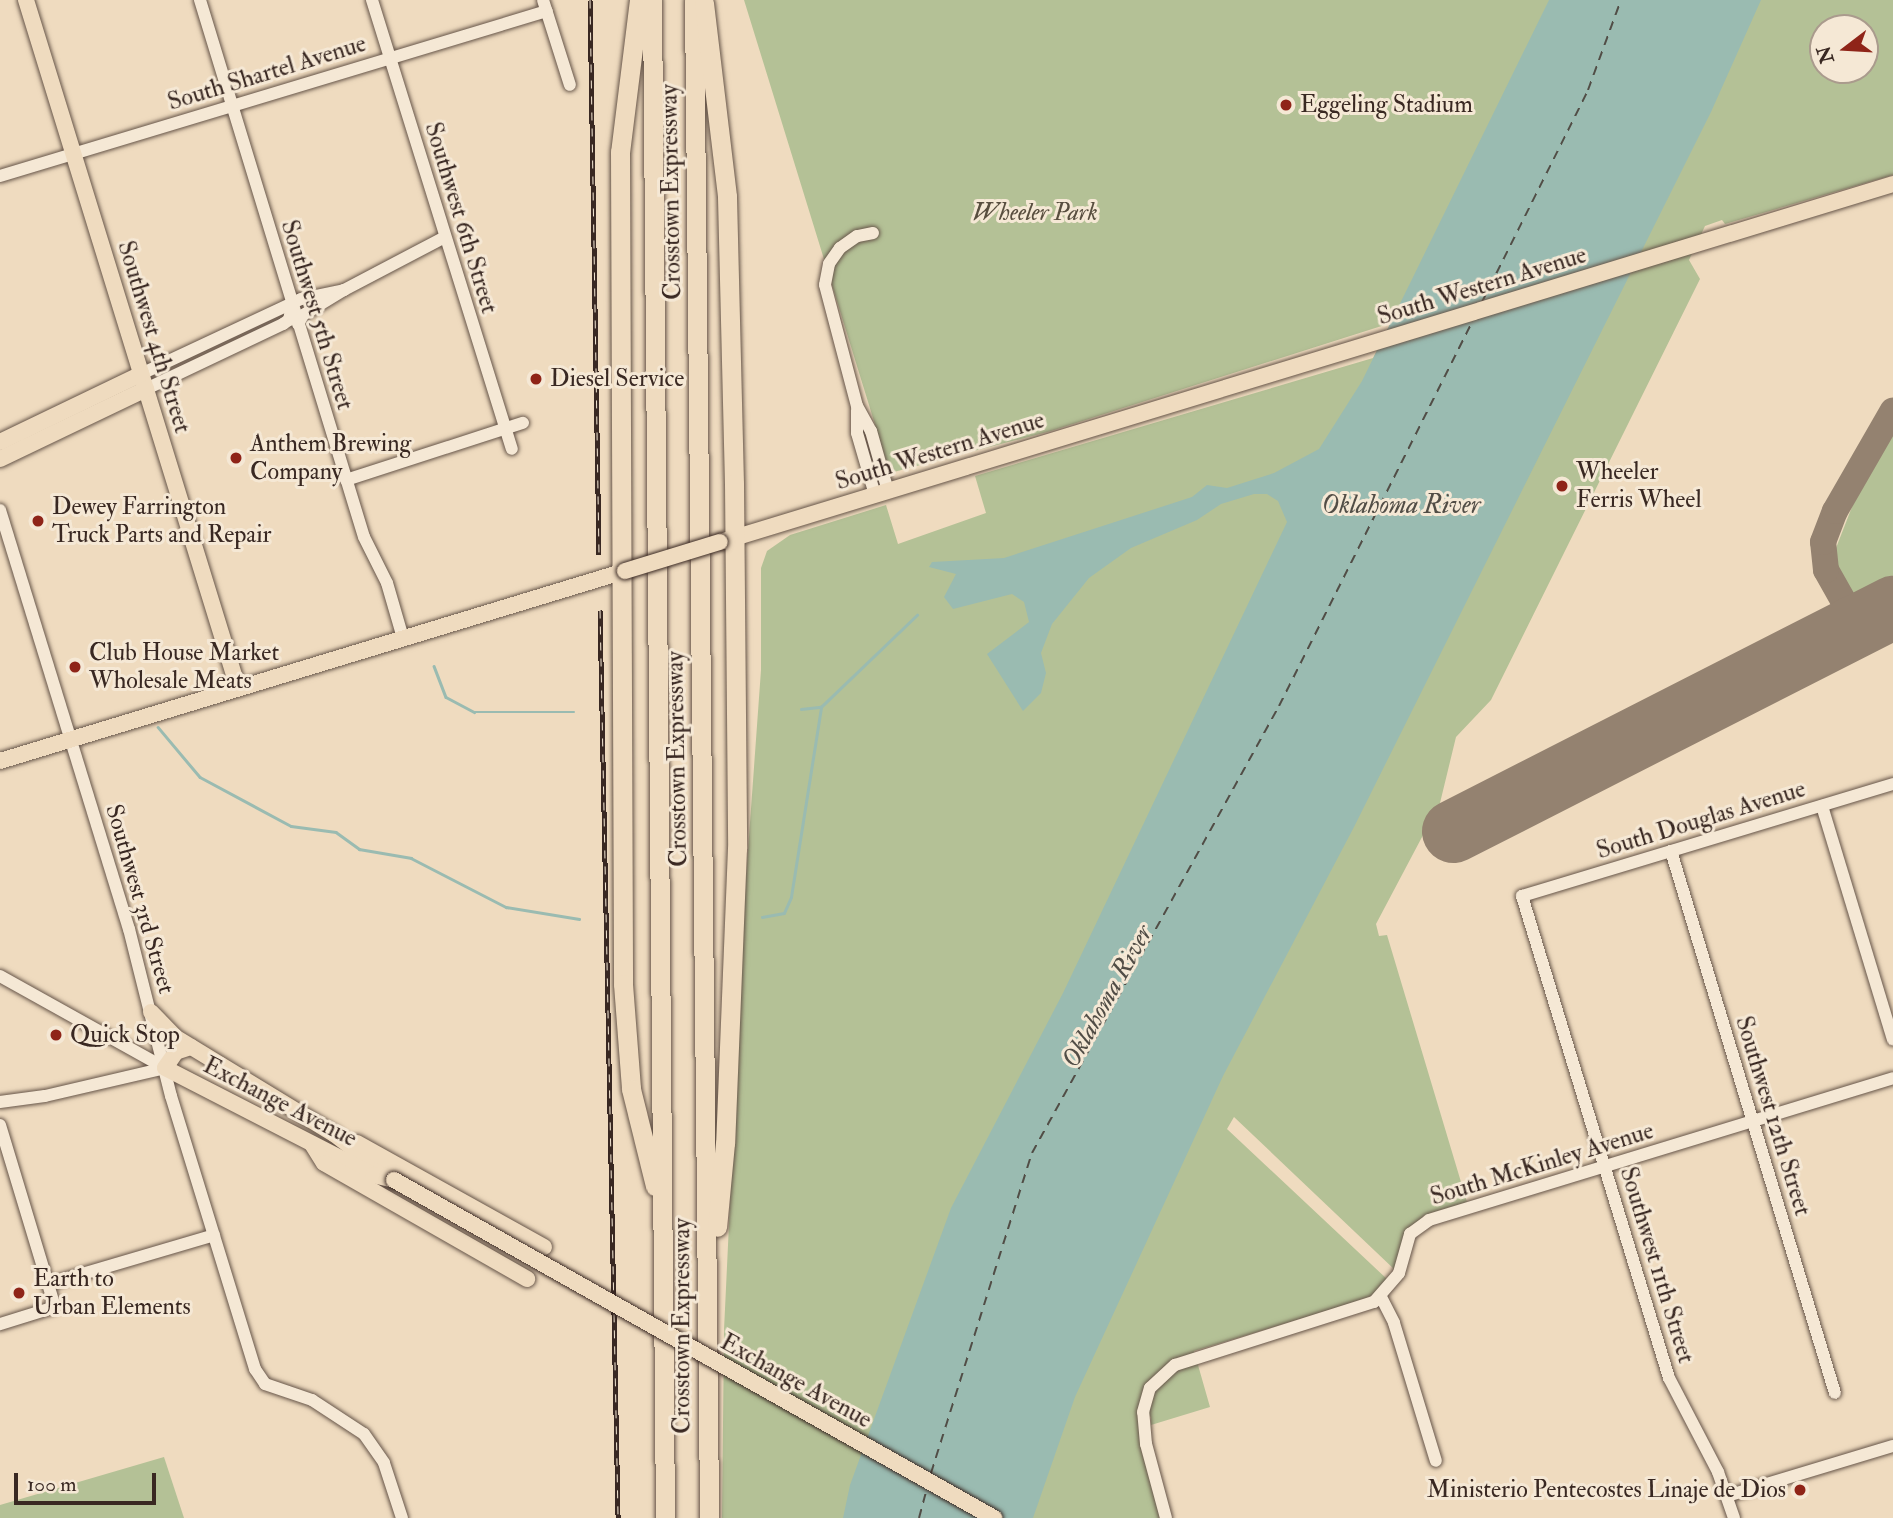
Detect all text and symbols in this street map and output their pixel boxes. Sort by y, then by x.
north arrow [1809,14,1879,84]
street label: South Shartel Avenue [164,29,370,117]
text: N [1812,43,1840,66]
street label: Crosstown Expressway [655,84,687,300]
place label: Eggeling Stadium [1300,91,1473,119]
marker: Eggeling Stadium [1278,97,1294,113]
street label: Southwest 6th Street [418,119,504,317]
park label: Wheeler Park [972,199,1098,227]
street label: Southwest 5th Street [274,217,360,413]
street label: Southwest 4th Street [111,238,197,436]
street label: South Western Avenue [1374,241,1590,331]
place label: Diesel Service [550,365,684,393]
marker: Diesel Service [528,371,544,387]
street label: South Western Avenue [832,406,1048,496]
place label: Anthem Brewing Company [250,430,411,486]
marker: Anthem Brewing Company [228,450,244,466]
place label: Wheeler Ferris Wheel [1576,458,1702,514]
marker: Wheeler Ferris Wheel [1554,478,1570,494]
water label: Oklahoma River [1322,490,1480,522]
place label: Dewey Farrington Truck Parts and Repair [52,493,272,549]
marker: Dewey Farrington Truck Parts and Repair [30,513,46,529]
place label: Club House Market Wholesale Meats [89,639,279,695]
street label: Crosstown Expressway [661,651,693,867]
marker: Club House Market Wholesale Meats [67,659,83,675]
street label: South Douglas Avenue [1593,775,1809,865]
street label: Southwest 3rd Street [99,801,181,997]
water label: Oklahoma River [1056,920,1160,1074]
street label: Southwest 12th Street [1729,1013,1817,1219]
place label: Quick Stop [70,1021,180,1049]
marker: Quick Stop [48,1027,64,1043]
street label: Exchange Avenue [198,1051,362,1153]
street label: South McKinley Avenue [1427,1116,1657,1212]
street label: Southwest 11th Street [1613,1164,1701,1366]
street label: Crosstown Expressway [668,1218,696,1434]
place label: Earth to Urban Elements [33,1265,191,1321]
marker: Earth to Urban Elements [11,1285,27,1301]
street label: Exchange Avenue [715,1328,877,1434]
scale bar [18,1458,159,1502]
text: 100 m [27,1471,77,1498]
place label: Ministerio Pentecostes Linaje de Dios [1427,1476,1786,1504]
marker: Ministerio Pentecostes Linaje de Dios [1792,1482,1808,1498]

